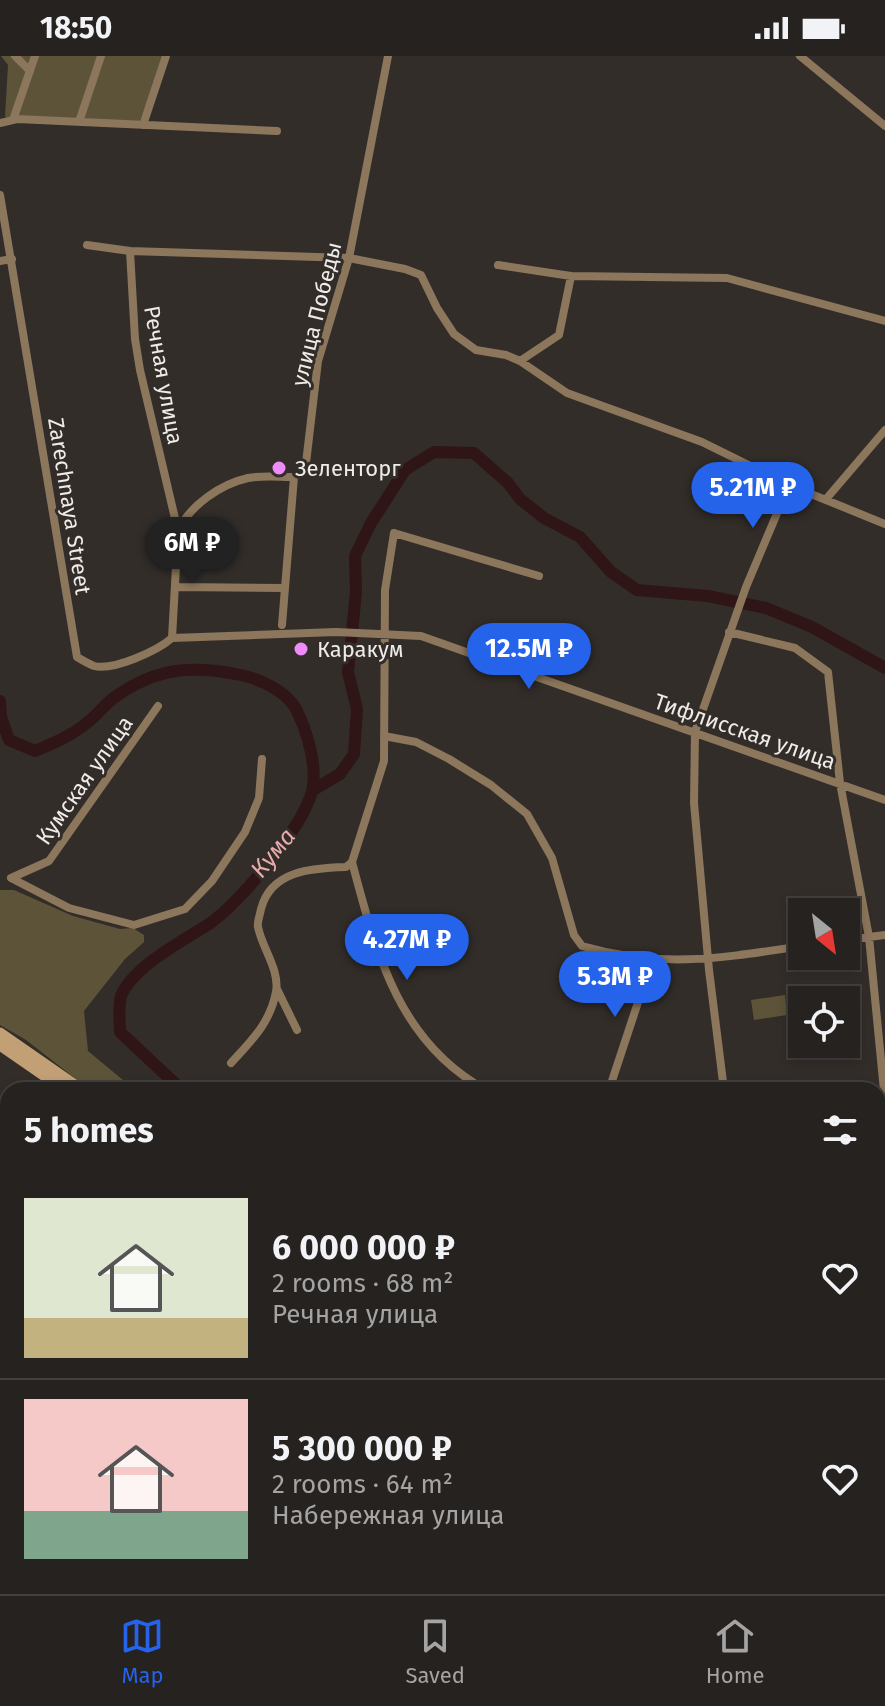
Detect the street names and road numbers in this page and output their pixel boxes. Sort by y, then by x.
street label: улица Победы [286,239,347,389]
street label: Речная улица [138,304,189,447]
street label: Zarechnaya Street [42,416,97,597]
street label: Тифлисская улица [650,688,839,775]
street label: Кумская улица [30,711,139,850]

